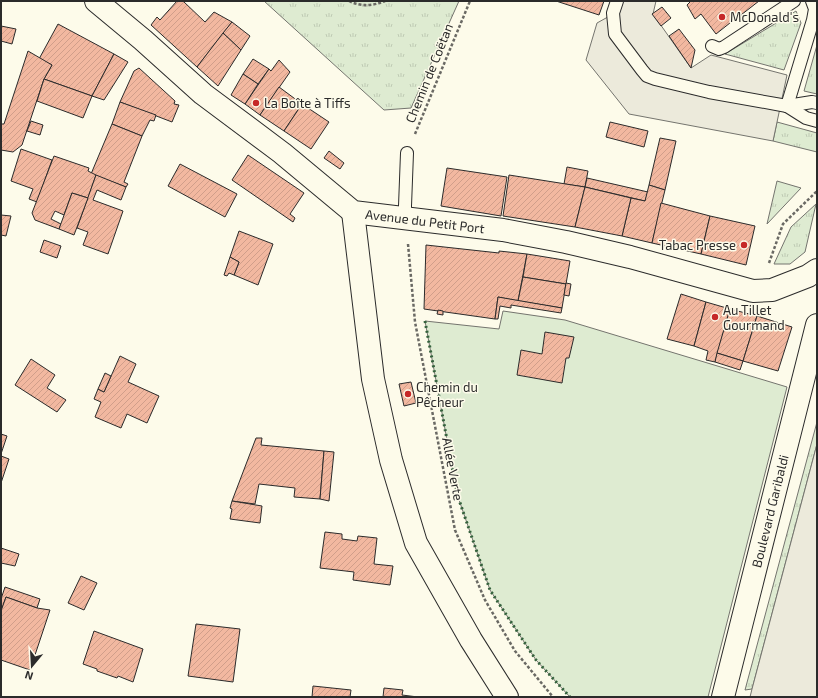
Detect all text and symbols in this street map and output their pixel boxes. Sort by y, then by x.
place label: McDonald's [730,9,799,25]
marker: McDonald's [717,12,727,22]
street label: Chemin de Coëtan [402,21,456,125]
place label: La Boîte à Tiffs [264,95,351,111]
marker: La Boîte à Tiffs [251,98,261,108]
street label: Avenue du Petit Port [364,206,486,236]
place label: Tabac Presse [659,237,736,253]
marker: Tabac Presse [739,240,749,250]
place label: Au Tillet Gourmand [723,302,785,333]
marker: Au Tillet Gourmand [710,312,720,322]
place label: Chemin du Pêcheur [416,379,478,410]
marker: Chemin du Pêcheur [403,389,413,399]
street label: Allée Verte [439,436,467,502]
street label: Boulevard Garibaldi [748,453,792,569]
north arrow [12,646,52,686]
text: N [23,669,35,683]

